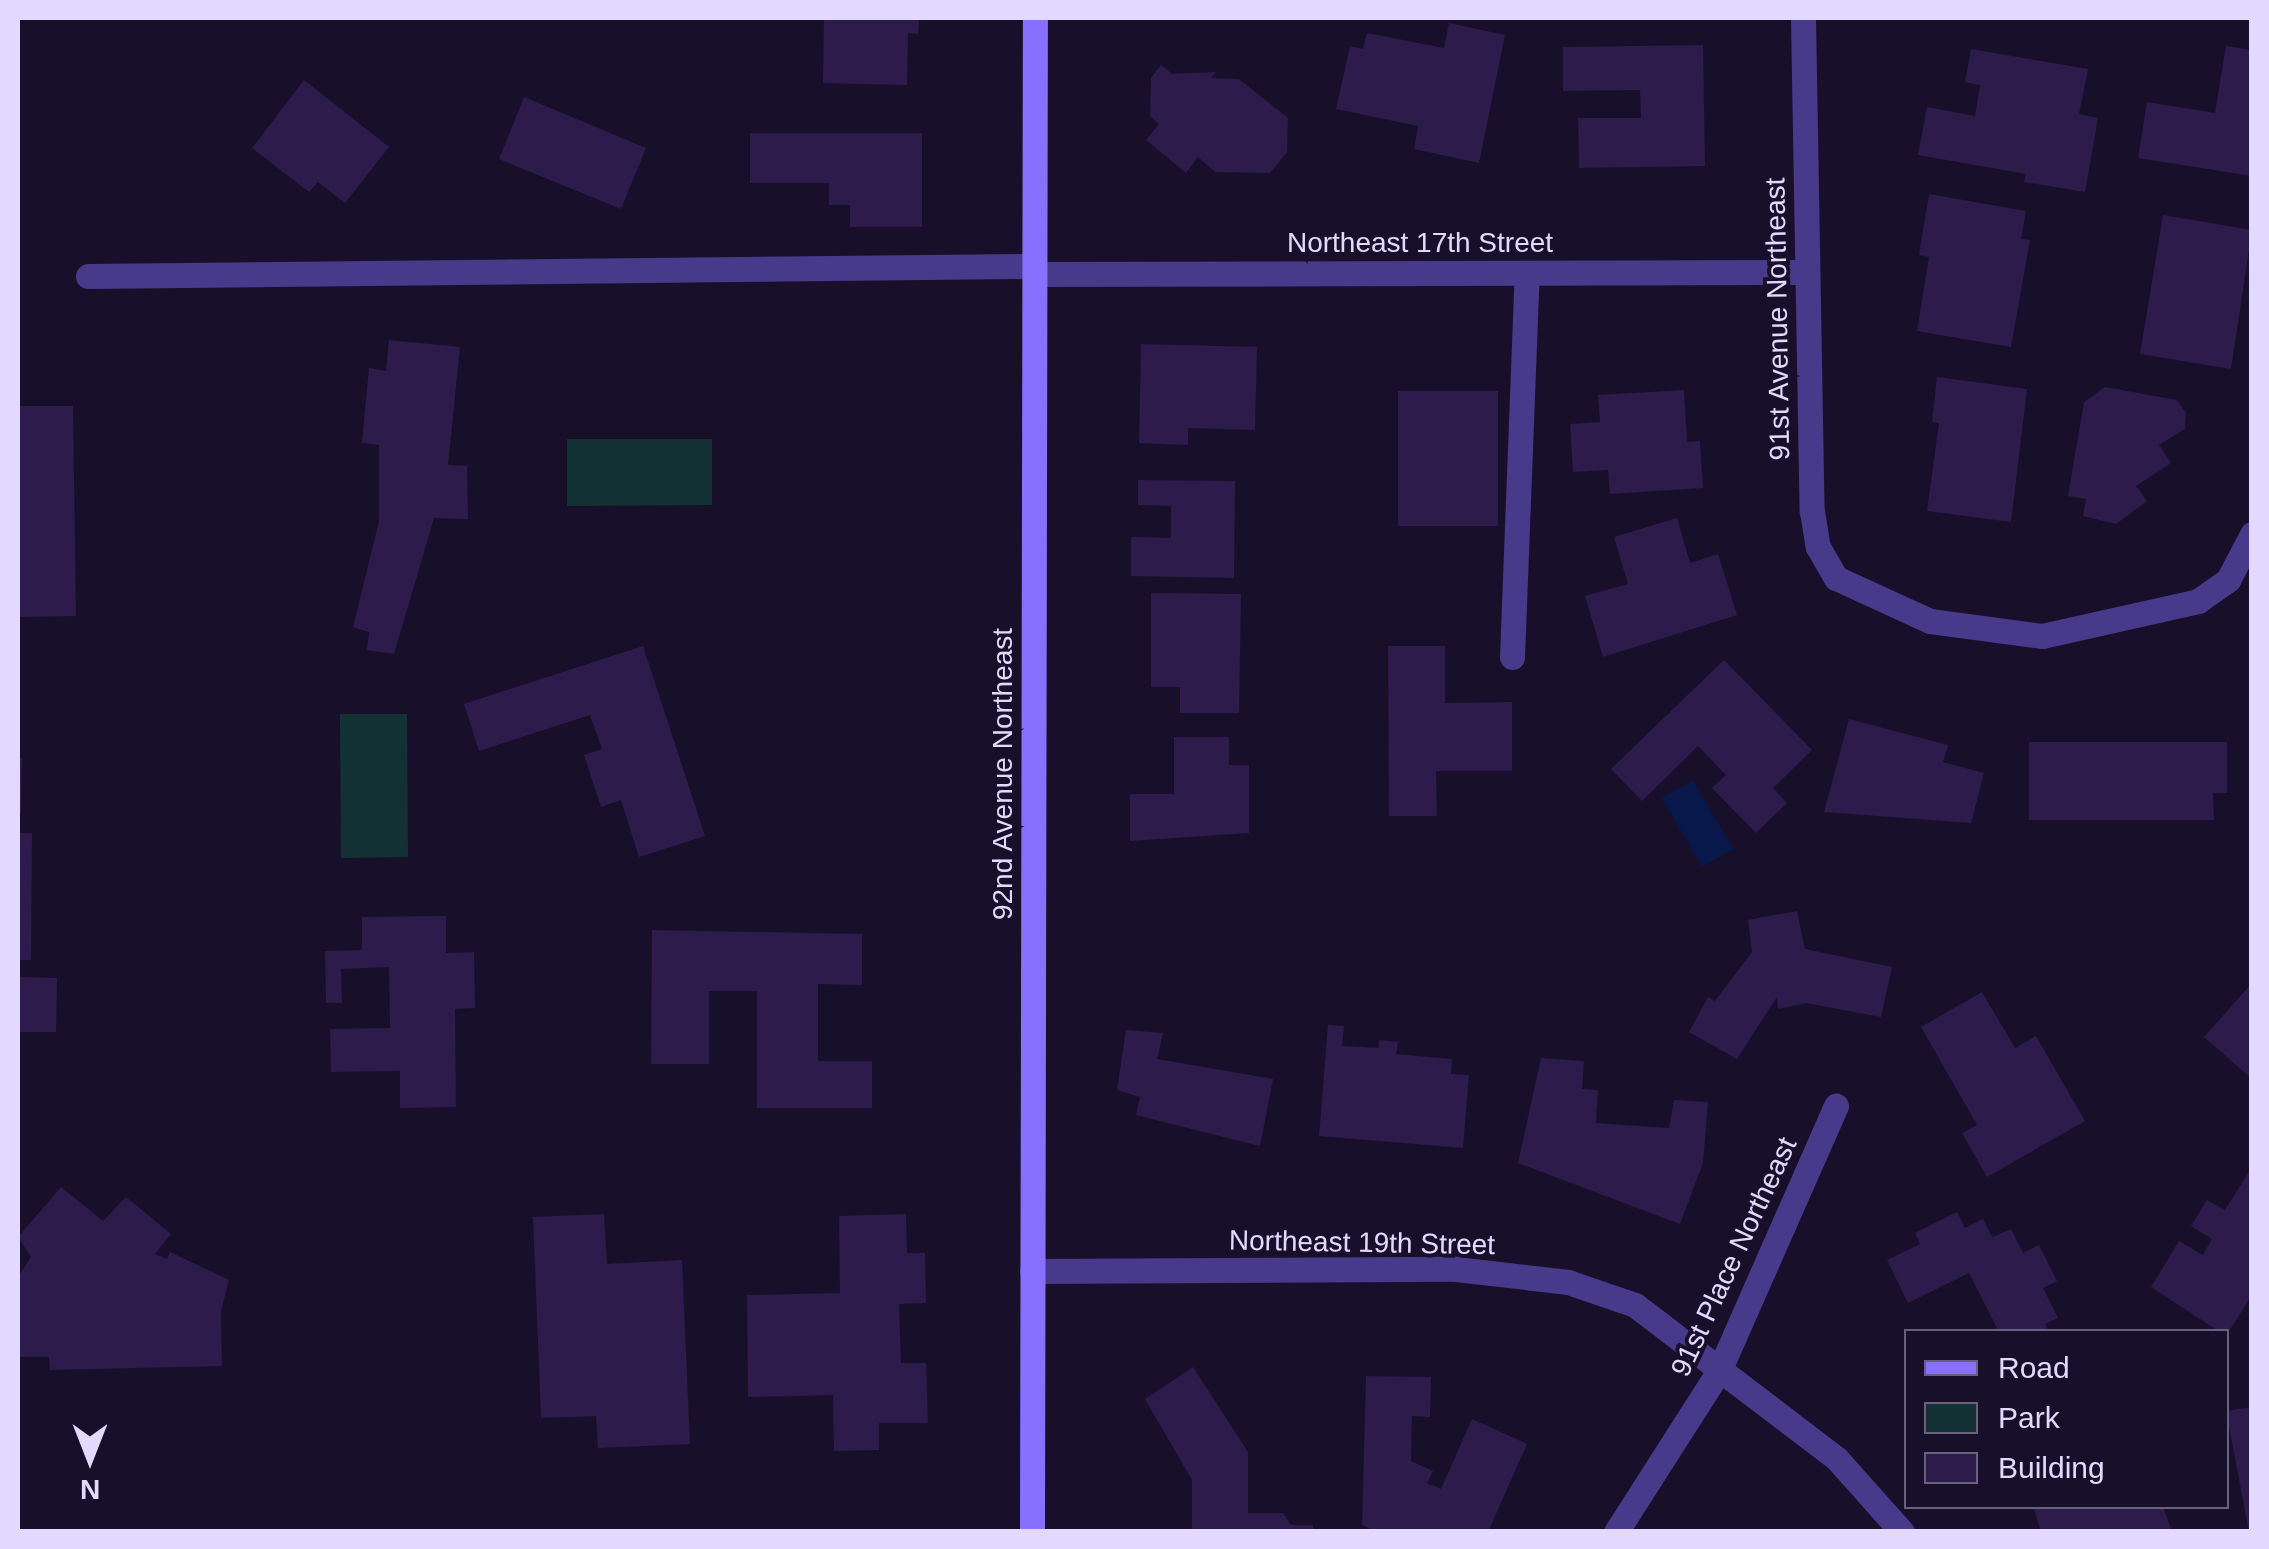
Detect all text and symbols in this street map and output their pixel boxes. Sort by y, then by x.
street label: 91st Avenue Northeast [1759,177,1797,461]
street label: Northeast 17th Street [1287,226,1553,260]
street label: 92nd Avenue Northeast [986,627,1020,921]
street label: 91st Place Northeast [1664,1132,1804,1382]
street label: Northeast 19th Street [1229,1224,1495,1262]
legend [1904,1329,2229,1509]
text: Road [1998,1351,2070,1384]
text: Park [1998,1401,2060,1434]
north arrow [40,1409,140,1509]
text: Building [1998,1451,2105,1484]
text: N [80,1474,100,1505]

